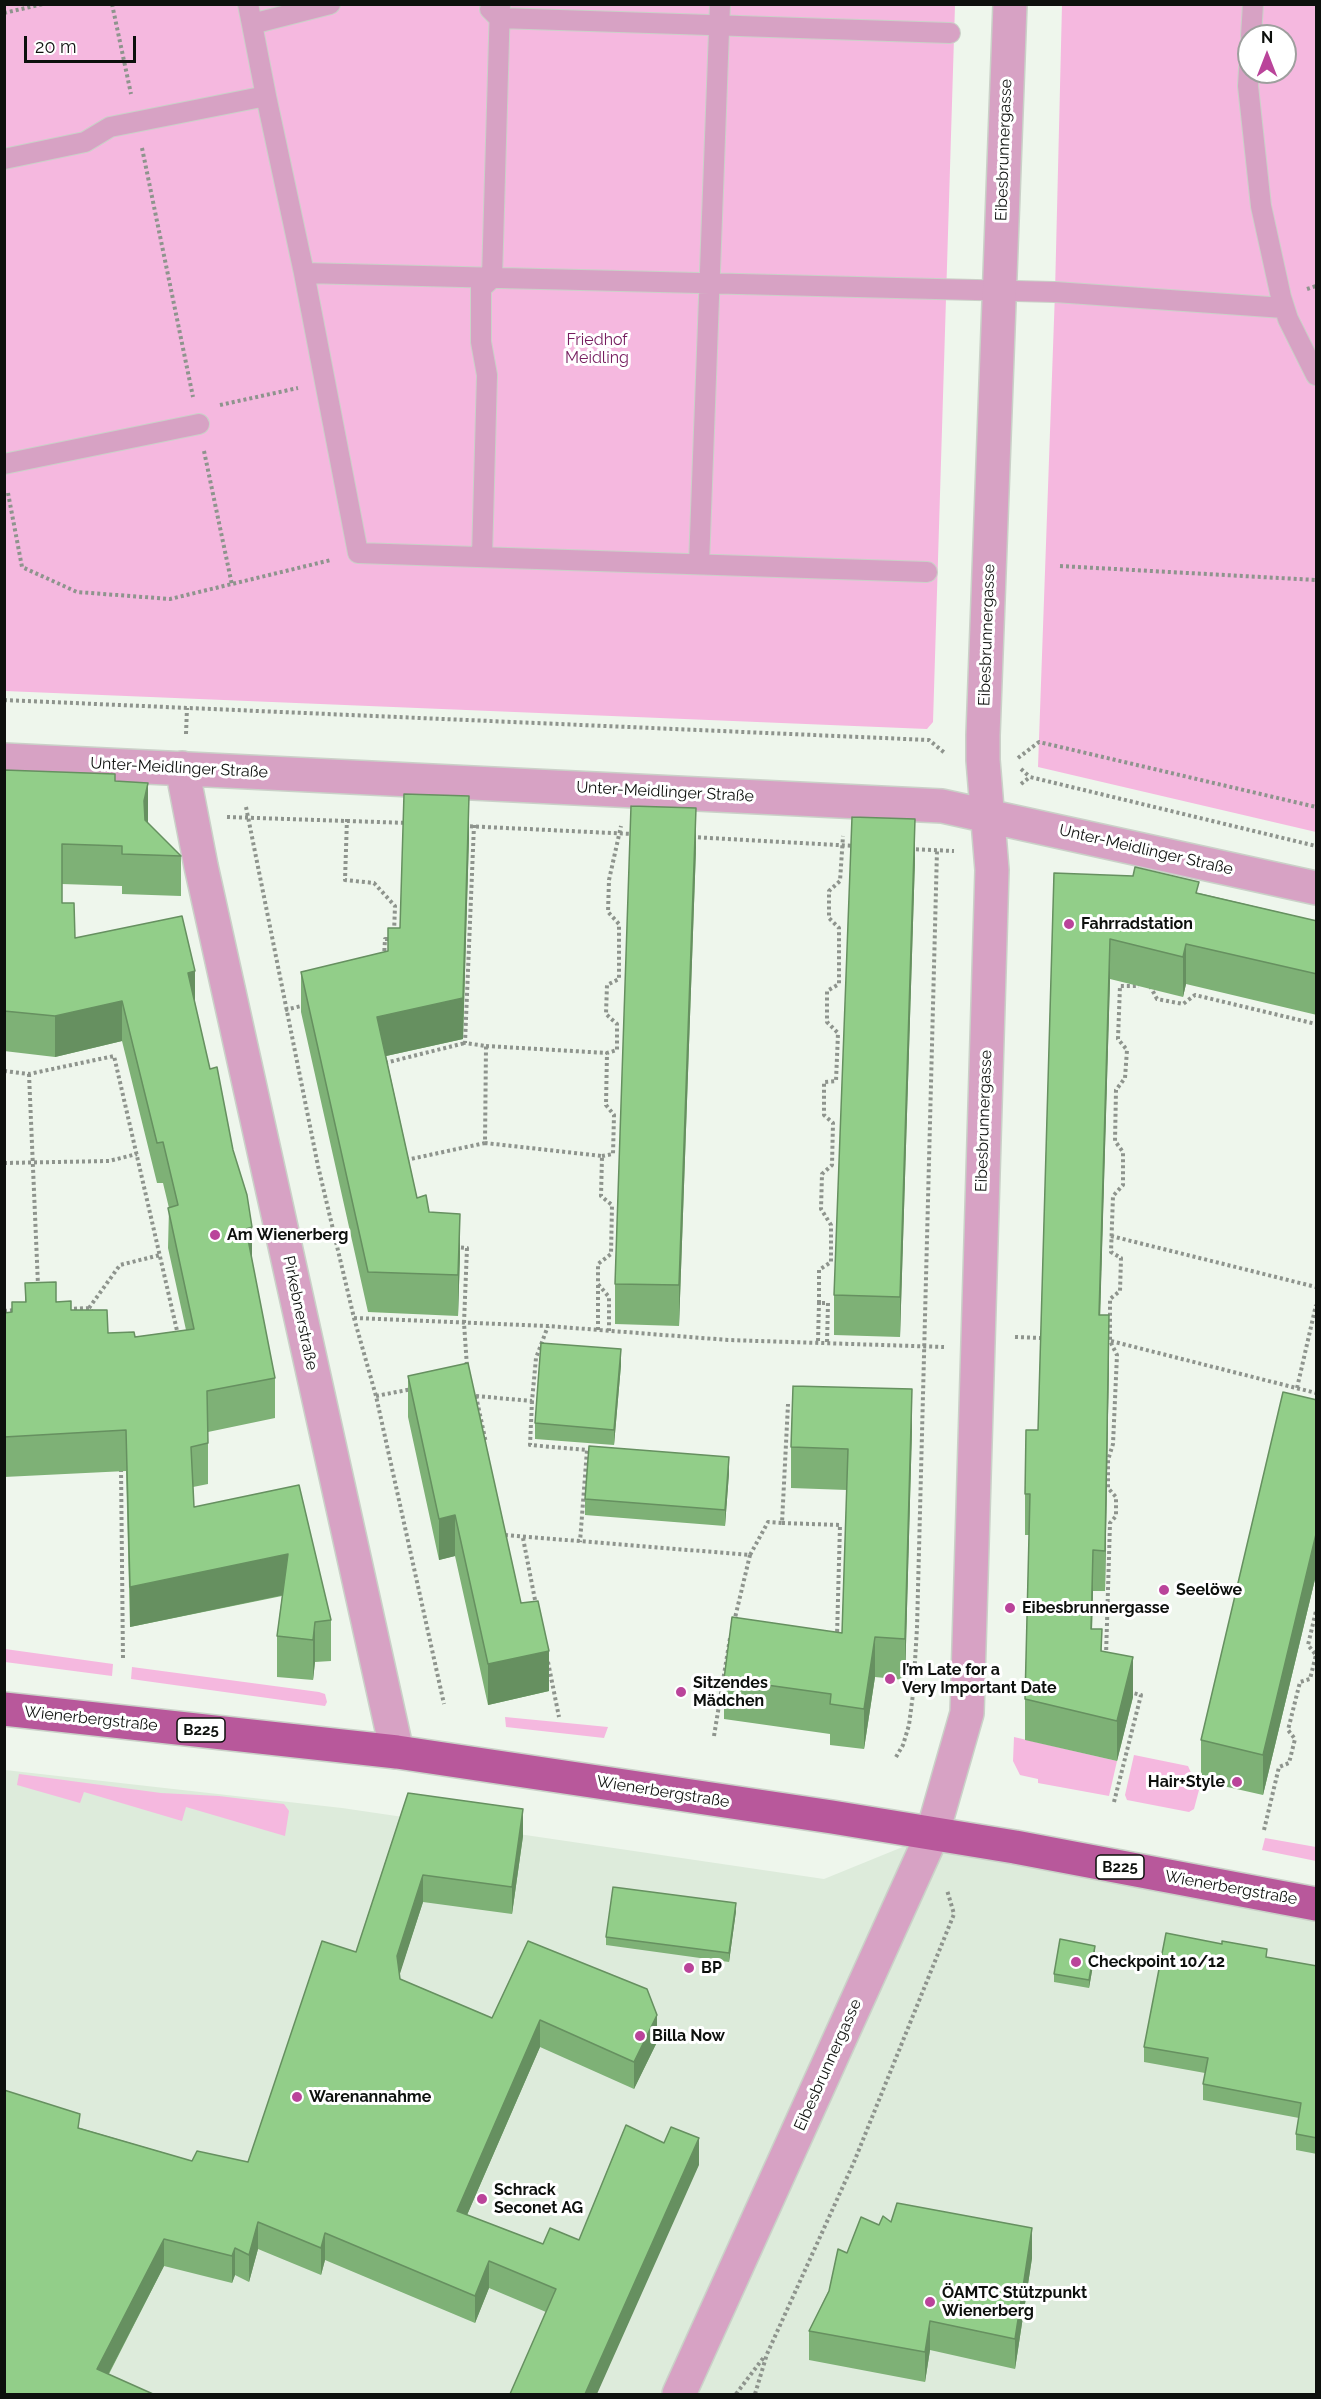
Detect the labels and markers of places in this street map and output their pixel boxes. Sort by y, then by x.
place label: Fahrradstation [1081,914,1193,934]
marker: Fahrradstation [1062,917,1076,931]
place label: Am Wienerberg [227,1225,348,1245]
marker: Am Wienerberg [208,1228,222,1242]
place label: Seelöwe [1176,1580,1242,1600]
marker: Seelöwe [1157,1583,1171,1597]
place label: Eibesbrunnergasse [1022,1598,1169,1618]
marker: Eibesbrunnergasse [1003,1601,1017,1615]
place label: I’m Late for a Very Important Date [902,1660,1057,1698]
marker: I’m Late for a Very Important Date [883,1672,897,1686]
place label: Sitzendes Mädchen [693,1673,768,1711]
marker: Sitzendes Mädchen [674,1685,688,1699]
place label: Hair+Style [1148,1772,1225,1792]
marker: Hair+Style [1230,1775,1244,1789]
place label: Checkpoint 10/12 [1088,1952,1225,1972]
marker: Checkpoint 10/12 [1069,1955,1083,1969]
place label: BP [701,1958,722,1978]
marker: BP [682,1961,696,1975]
place label: Billa Now [652,2026,725,2046]
marker: Billa Now [633,2029,647,2043]
place label: Warenannahme [309,2087,431,2107]
marker: Warenannahme [290,2090,304,2104]
place label: Schrack Seconet AG [494,2180,583,2218]
marker: Schrack Seconet AG [475,2192,489,2206]
place label: ÖAMTC Stützpunkt Wienerberg [942,2283,1087,2321]
marker: ÖAMTC Stützpunkt Wienerberg [923,2295,937,2309]

